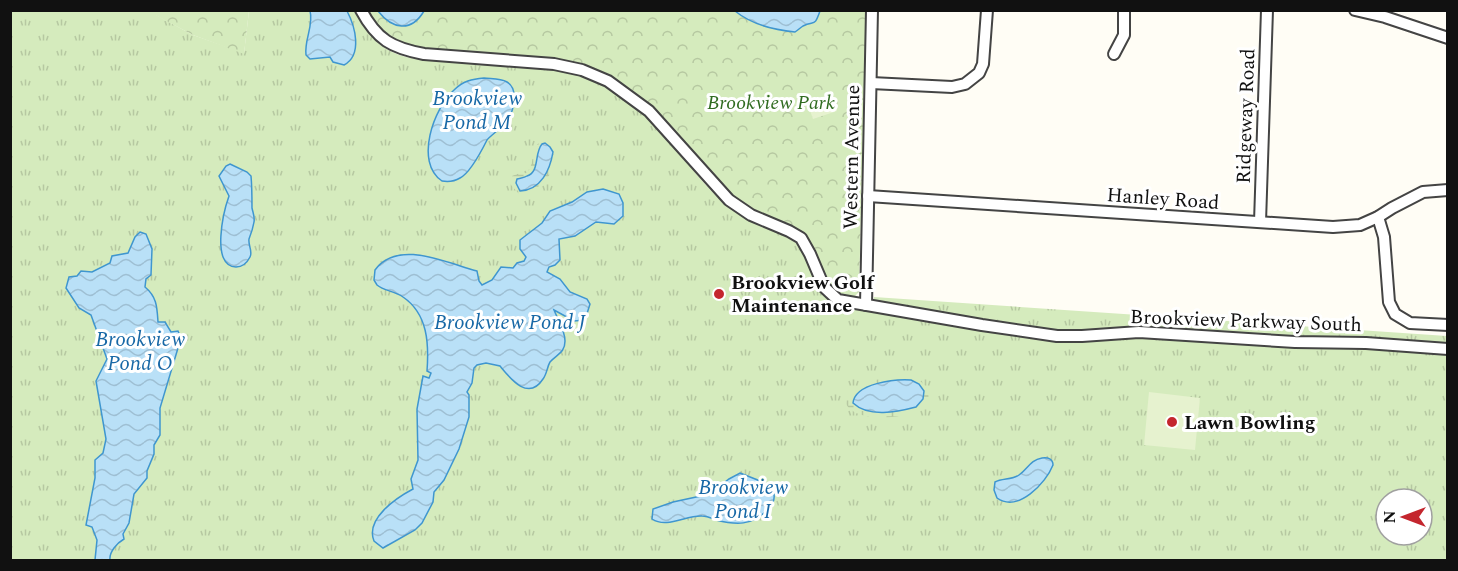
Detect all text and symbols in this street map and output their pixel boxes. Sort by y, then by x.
street label: Ridgeway Road [1229,48,1263,184]
water label: Brookview Pond M [432,83,522,139]
street label: Western Avenue [836,84,868,230]
park label: Brookview Park [707,88,836,118]
street label: Hanley Road [1106,180,1220,218]
place label: Brookview Golf Maintenance [731,268,876,321]
marker: Brookview Golf Maintenance [712,287,726,301]
street label: Brookview Parkway South [1130,302,1362,340]
water label: Brookview Pond J [434,307,586,339]
water label: Brookview Pond O [95,324,185,380]
place label: Lawn Bowling [1184,408,1315,438]
marker: Lawn Bowling [1165,415,1179,429]
water label: Brookview Pond I [698,472,788,528]
north arrow [1374,487,1434,547]
text: N [1378,510,1402,524]

